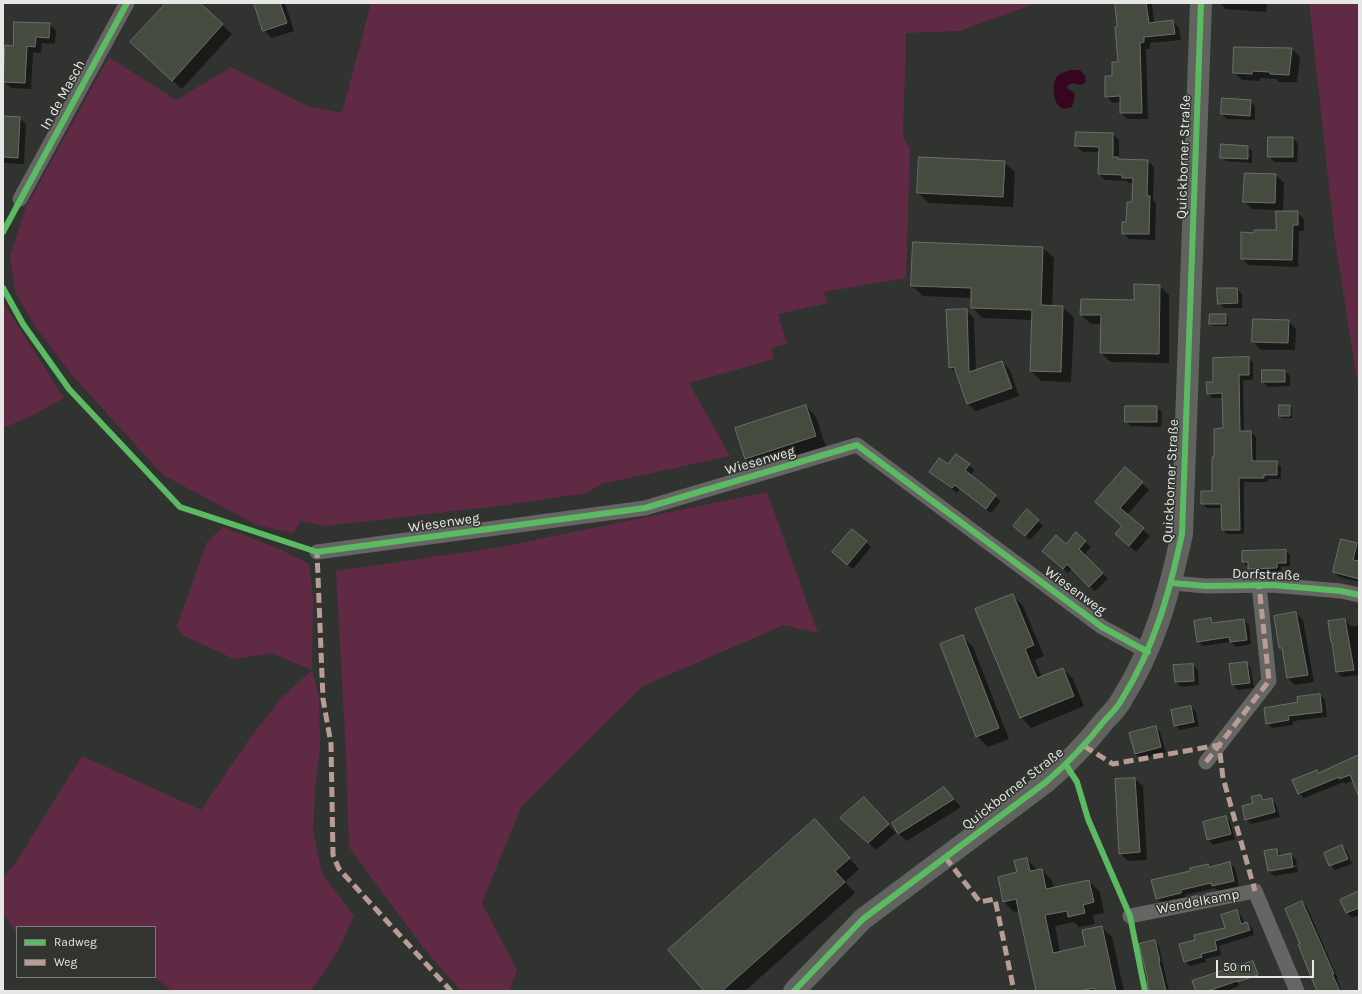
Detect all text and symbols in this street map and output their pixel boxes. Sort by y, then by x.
street label: In de Masch [37,57,89,133]
street label: Quickborner Straße [1173,95,1195,219]
street label: Quickborner Straße [1159,419,1183,543]
street label: Wiesenweg [723,443,797,479]
street label: Wiesenweg [407,510,481,536]
street label: Wiesenweg [1041,563,1109,619]
street label: Dorfstraße [1232,565,1300,585]
street label: Quickborner Straße [959,744,1067,834]
street label: Wendelkamp [1155,886,1241,918]
legend [16,926,156,978]
text: Radweg [54,935,97,949]
scale bar [1218,952,1316,978]
text: Weg [54,955,77,969]
text: 50 m [1223,960,1251,974]

